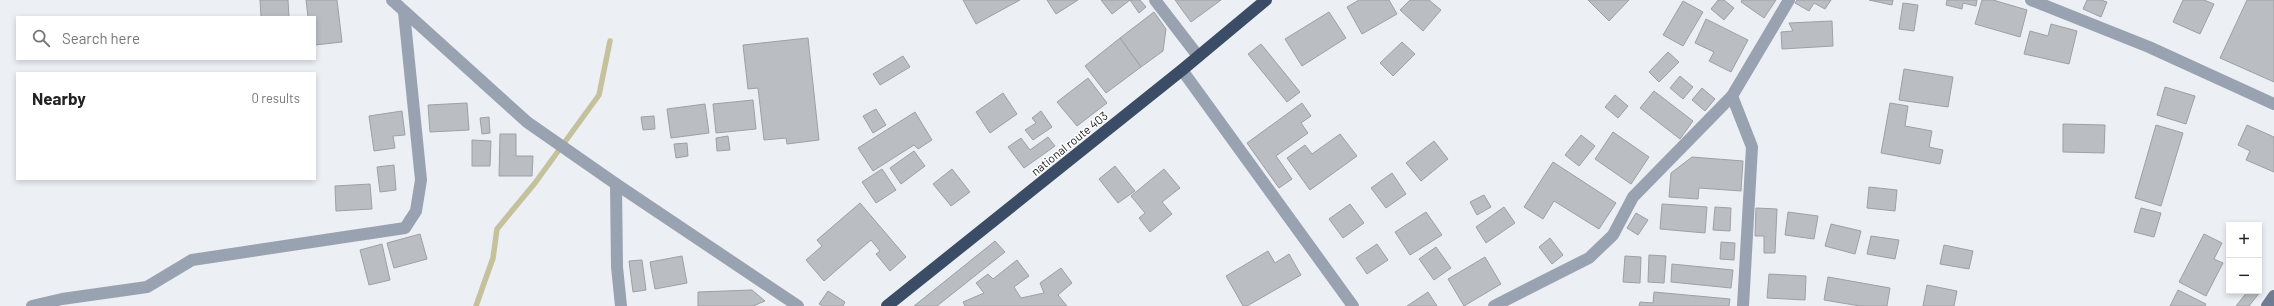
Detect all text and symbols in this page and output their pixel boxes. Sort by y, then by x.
search box [16,16,316,60]
icon: search [30,27,52,49]
text: Search here [62,29,140,47]
text: Nearby [32,88,86,108]
text: 0 results [251,90,300,106]
street label: national route 403 [1028,108,1110,178]
map controls [2226,222,2262,294]
button: + [2226,222,2262,258]
button: − [2226,258,2262,294]

